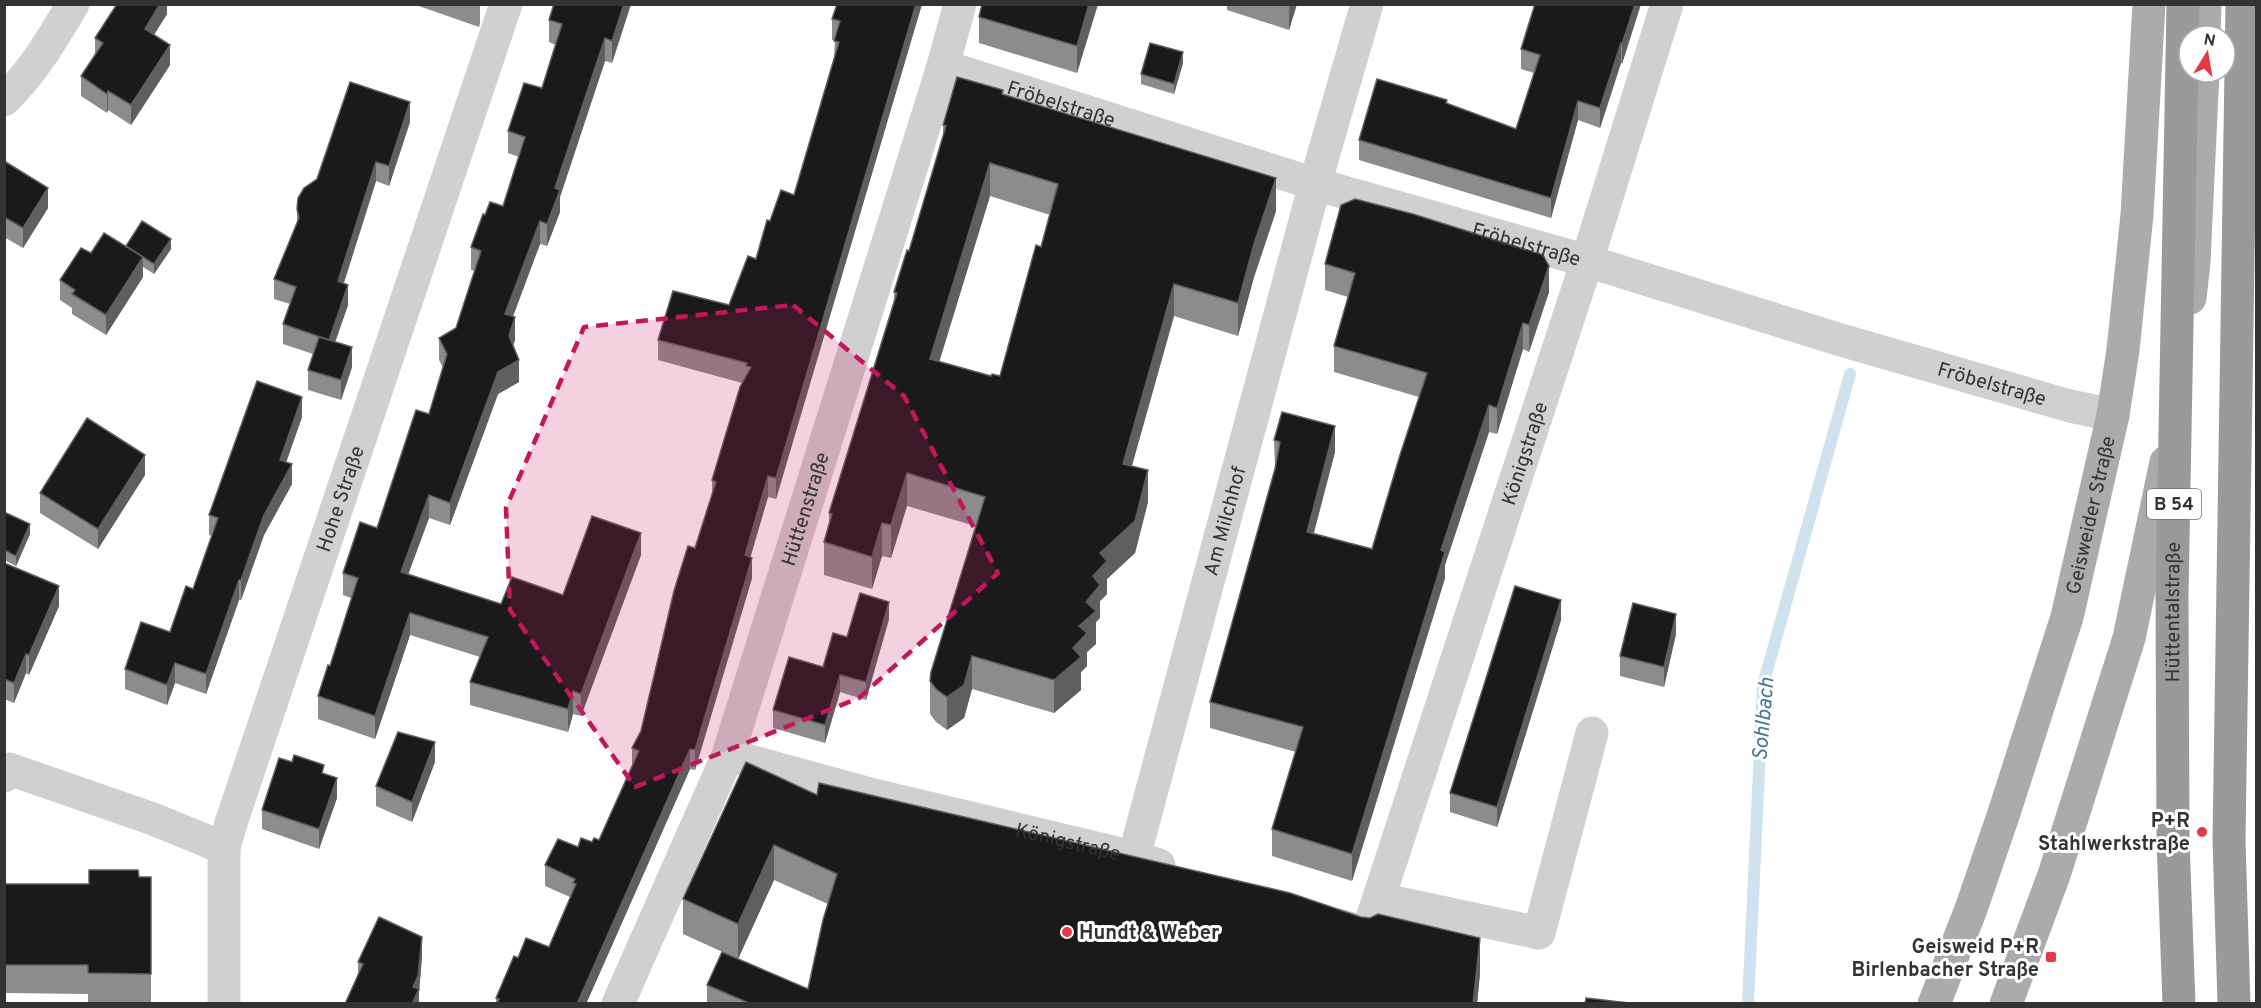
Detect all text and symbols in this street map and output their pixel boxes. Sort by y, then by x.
north arrow [2177,24,2237,84]
text: N [2202,30,2217,52]
street label: Fröbelstraße [1003,76,1118,135]
street label: Fröbelstraße [1468,218,1583,274]
street label: Fröbelstraße [1934,357,2049,413]
street label: Königstraße [1497,399,1555,509]
street label: Geisweider Straße [2062,434,2123,597]
street label: Hohe Straße [312,443,372,556]
street label: Hüttenstraße [777,449,837,570]
street label: Am Milchhof [1199,464,1254,579]
road number: B 54 [2147,489,2201,519]
street label: Hüttentalstraße [2161,542,2188,682]
water label: Sohlbach [1747,676,1782,762]
place label: P+R Stahlwerkstraße [2038,809,2190,858]
street label: Königstraße [1012,818,1123,868]
marker: P+R Stahlwerkstraße [2195,825,2209,839]
place label: Hundt & Weber [1079,921,1220,947]
marker: Hundt & Weber [1060,925,1074,939]
place label: Geisweid P+R Birlenbacher Straße [1851,935,2039,984]
marker: Geisweid P+R Birlenbacher Straße [2044,950,2058,964]

